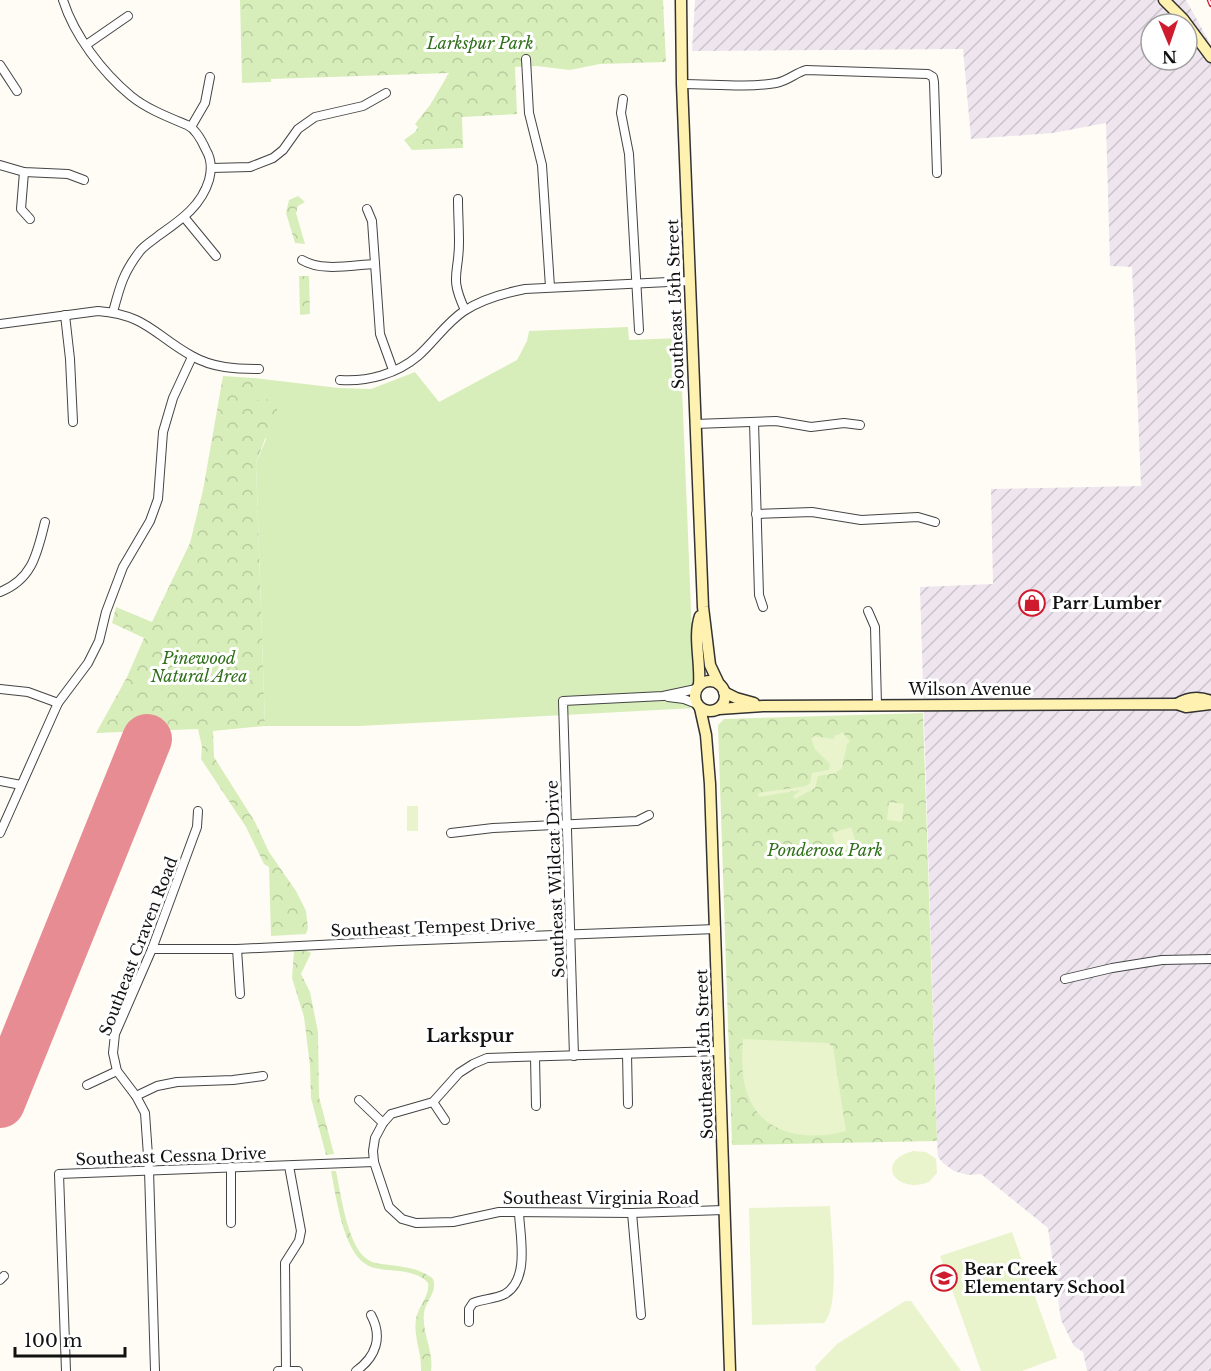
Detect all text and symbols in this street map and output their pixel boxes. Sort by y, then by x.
north arrow [1139,12,1199,72]
park label: Larkspur Park [426,33,533,53]
text: N [1162,47,1177,67]
street label: Southeast 15th Street [662,218,688,390]
shop icon: Parr Lumber [1017,588,1047,618]
place label: Parr Lumber [1052,593,1162,613]
park label: Pinewood Natural Area [150,648,247,686]
street label: Wilson Avenue [908,679,1031,699]
street label: Southeast Wildcat Drive [542,780,568,978]
park label: Ponderosa Park [766,840,883,860]
street label: Southeast Craven Road [95,853,181,1038]
street label: Southeast Tempest Drive [330,913,536,941]
street label: Southeast 15th Street [691,968,717,1140]
district label: Larkspur [426,1025,514,1047]
street label: Southeast Cessna Drive [75,1143,267,1169]
street label: Southeast Virginia Road [503,1188,700,1208]
place label: Bear Creek Elementary School [964,1259,1126,1297]
school or university icon: Bear Creek Elementary School [929,1263,959,1293]
scale bar [15,1320,124,1358]
text: 100 m [24,1330,82,1352]

